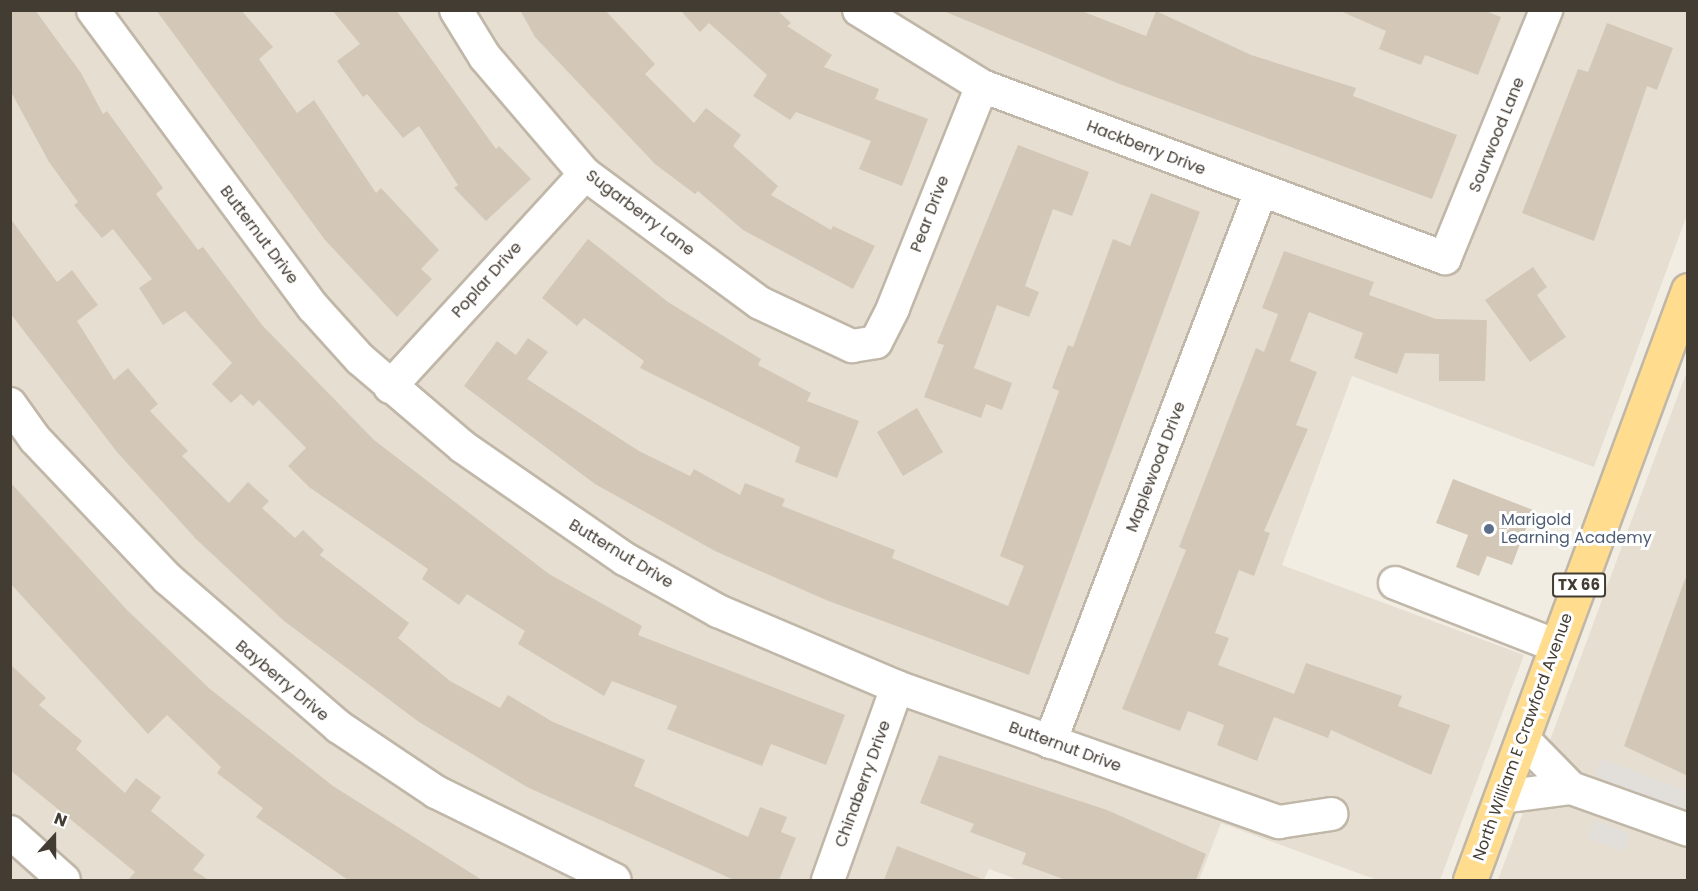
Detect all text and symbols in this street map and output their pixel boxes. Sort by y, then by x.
street label: Sourwood Lane [1465,75,1529,195]
street label: Hackberry Drive [1084,116,1208,180]
street label: Sugarberry Lane [582,166,698,260]
street label: Pear Drive [907,173,953,255]
street label: Butternut Drive [216,182,302,288]
street label: Poplar Drive [448,238,526,322]
street label: Maplewood Drive [1122,399,1190,535]
place label: Marigold Learning Academy [1501,510,1652,548]
street label: Butternut Drive [565,515,677,593]
marker: Marigold Learning Academy [1482,522,1496,536]
road number: TX 66 [1552,573,1606,597]
street label: North William E Crawford Avenue [1469,611,1577,863]
street label: Bayberry Drive [232,636,332,726]
street label: Chinaberry Drive [831,718,895,850]
street label: Butternut Drive [1006,718,1124,776]
north arrow [24,807,84,867]
text: N [51,807,70,833]

